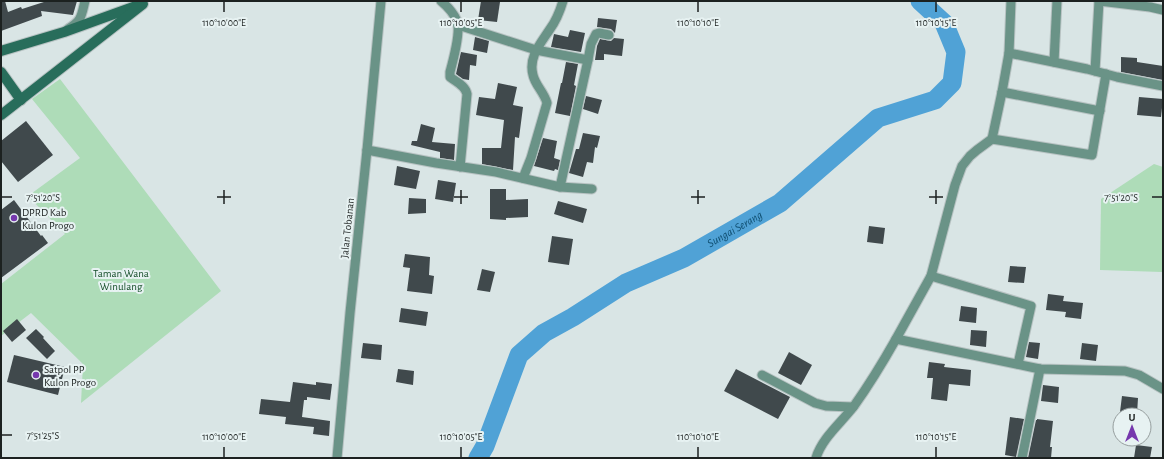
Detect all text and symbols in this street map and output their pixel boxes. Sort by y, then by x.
text: 110°10'00"E [202,18,246,28]
text: 110°10'05"E [440,18,482,28]
text: 110°10'10"E [677,18,719,28]
text: 110°10'15"E [916,18,957,28]
text: 7°51'20"S [26,193,60,203]
text: 7°51'20"S [1104,193,1138,203]
street label: Jalan Tobanan [339,197,356,259]
place label: DPRD Kab Kulon Progo [22,207,74,231]
water label: Sungai Serang [705,208,764,249]
marker: DPRD Kab Kulon Progo [9,213,19,223]
park label: Taman Wana Winulang [93,268,149,292]
place label: Satpol PP Kulon Progo [44,364,96,388]
marker: Satpol PP Kulon Progo [31,370,41,380]
north arrow [1112,407,1152,447]
text: U [1128,412,1136,423]
text: 7°51'25"S [27,431,60,441]
text: 110°10'00"E [202,432,246,442]
text: 110°10'05"E [440,432,482,442]
text: 110°10'10"E [677,432,719,442]
text: 110°10'15"E [916,432,957,442]

